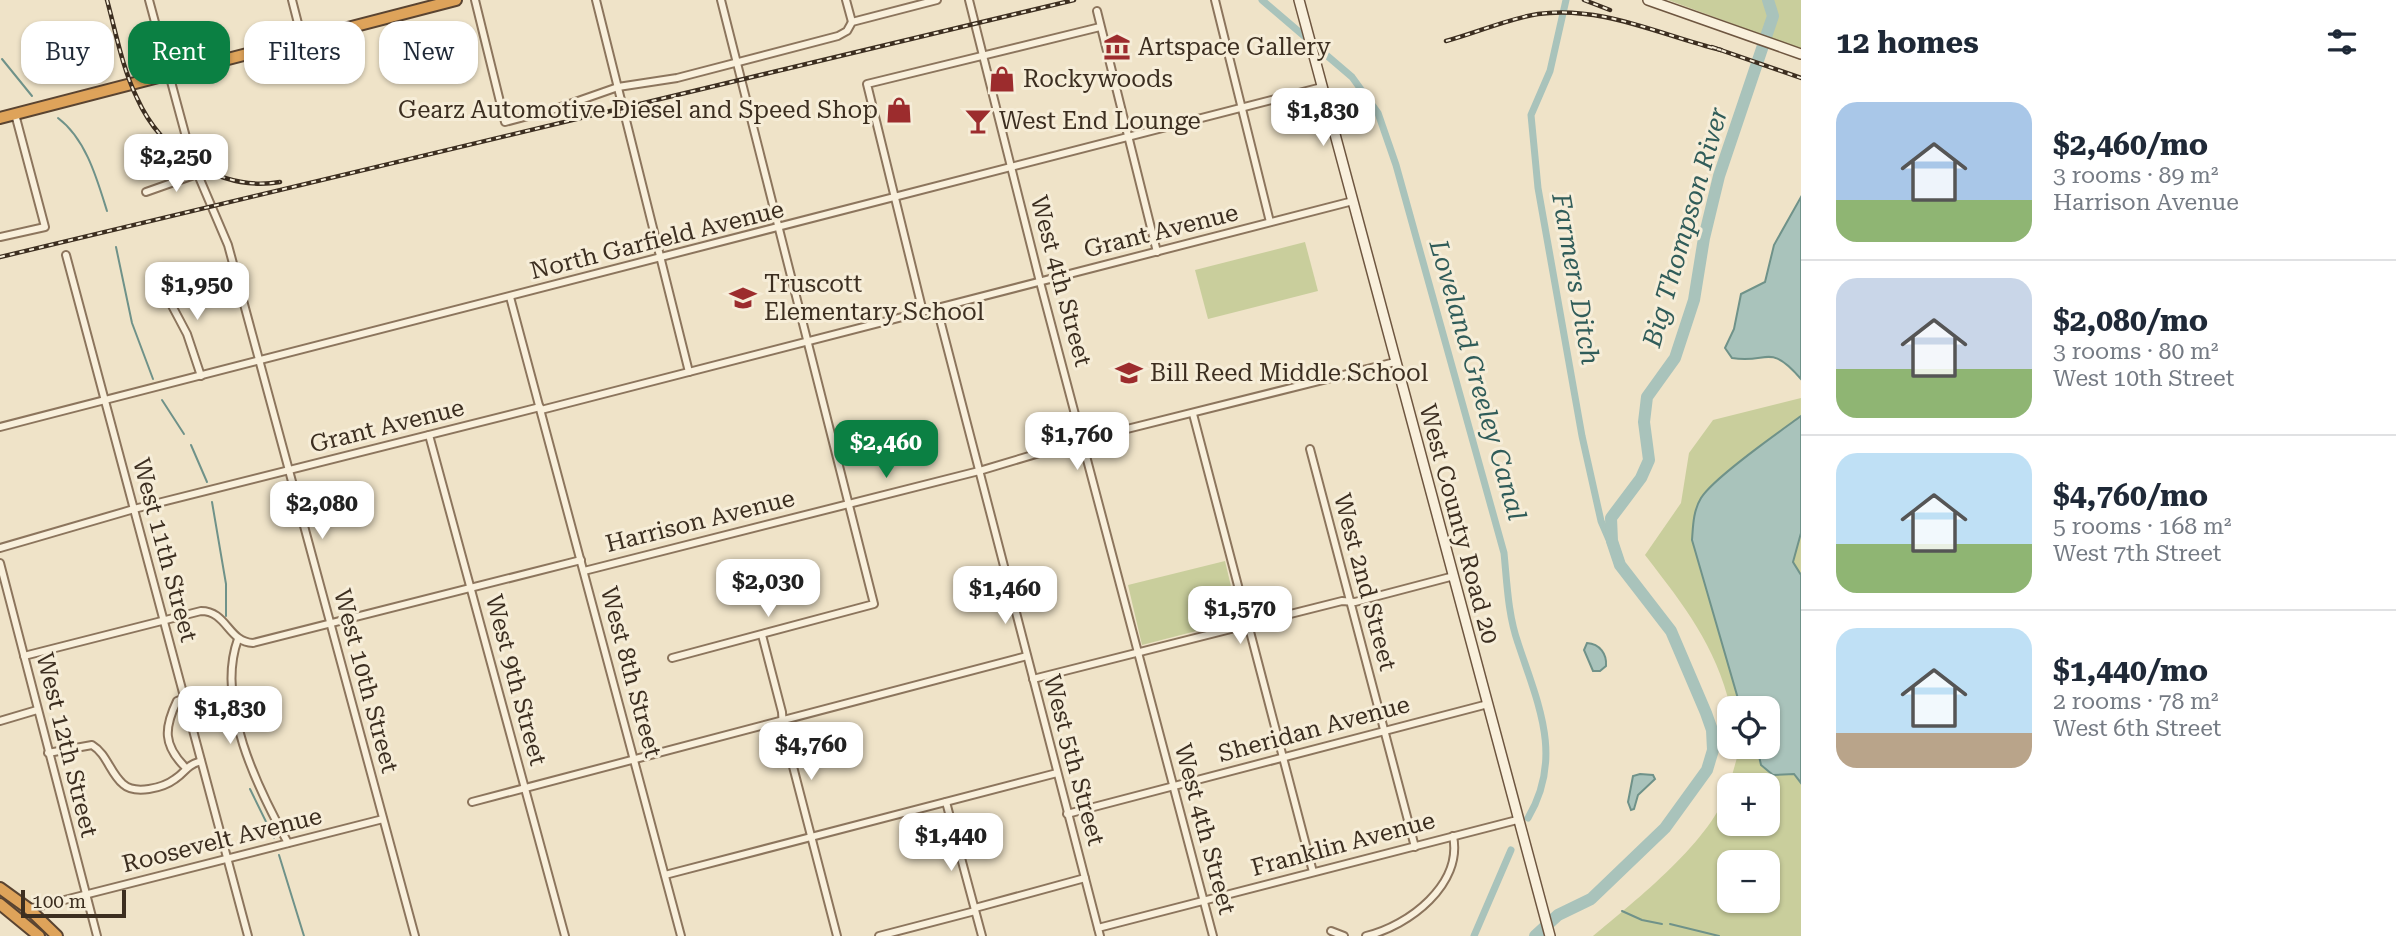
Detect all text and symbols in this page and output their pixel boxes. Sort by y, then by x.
chip: Buy [21,21,114,84]
chip: Rent [128,21,230,84]
chip: Filters [244,21,365,84]
chip: New [379,21,478,84]
icon: filters [2323,23,2361,61]
text: 12 homes [1836,25,1979,60]
museum icon: Artspace Gallery [1102,32,1132,62]
place label: Artspace Gallery [1138,33,1332,61]
shop icon: Rockywoods [987,64,1017,94]
place label: Rockywoods [1023,65,1173,93]
pin: $1,830 [1266,88,1380,148]
shop icon: Gearz Automotive Diesel and Speed Shop [884,95,914,125]
place label: Gearz Automotive Diesel and Speed Shop [398,96,878,124]
text: $1,830 [1287,97,1359,124]
water label: Big Thompson River [1636,104,1734,351]
bar icon: West End Lounge [963,106,993,136]
place label: West End Lounge [999,107,1201,135]
text: $2,460/mo [2053,127,2208,162]
icon: home [1892,130,1976,214]
pin: $2,250 [119,134,233,194]
text: $2,250 [140,143,212,170]
text: 3 rooms · 89 m² [2053,162,2219,189]
text: Harrison Avenue [2053,189,2239,216]
water label: Farmers Ditch [1546,190,1606,367]
street label: West 4th Street [1025,192,1097,370]
street label: North Garfield Avenue [527,195,787,285]
street label: Grant Avenue [1081,198,1241,264]
water label: Loveland Greeley Canal [1423,235,1532,524]
pin: $1,950 [140,262,254,322]
place label: Truscott Elementary School [764,270,984,326]
text: $1,950 [161,271,233,298]
school or university icon: Truscott Elementary School [728,283,758,313]
text: $2,080/mo [2053,303,2208,338]
icon: home [1892,306,1976,390]
text: 3 rooms · 80 m² [2053,338,2219,365]
school or university icon: Bill Reed Middle School [1114,358,1144,388]
place label: Bill Reed Middle School [1150,359,1428,387]
text: West 10th Street [2053,365,2234,392]
street label: Grant Avenue [307,393,467,459]
street label: West County Road 20 [1414,401,1504,647]
pin: $1,760 [1020,412,1134,472]
pin: $2,460 [829,420,943,480]
text: $1,760 [1041,421,1113,448]
text: $2,460 [850,429,922,456]
street label: West 11th Street [127,455,203,645]
text: $4,760/mo [2053,478,2208,513]
icon: home [1892,481,1976,565]
pin: $2,080 [265,482,379,541]
street label: Harrison Avenue [603,484,797,558]
text: $2,080 [286,490,358,517]
street label: West 2nd Street [1328,490,1402,674]
text: 5 rooms · 168 m² [2053,513,2231,540]
text: West 7th Street [2053,540,2221,567]
pin: $2,030 [711,560,825,619]
pin: $1,460 [948,566,1062,626]
text: $2,030 [732,568,804,595]
text: $1,460 [969,575,1041,602]
street label: West 8th Street [595,583,667,761]
street label: West 10th Street [328,586,404,776]
pin: $1,570 [1183,586,1297,646]
street label: West 9th Street [480,591,552,769]
text: $1,570 [1204,595,1276,622]
street label: West 12th Street [31,650,103,840]
text: $1,440/mo [2053,653,2208,688]
icon: home [1892,656,1976,740]
street label: West 5th Street [1038,671,1110,849]
pin: $1,830 [173,686,287,746]
text: 2 rooms · 78 m² [2053,688,2219,715]
street label: Sheridan Avenue [1215,690,1413,768]
text: $1,830 [194,695,266,722]
map controls [1717,696,1780,913]
button: locate [1717,696,1780,759]
text: West 6th Street [2053,715,2221,742]
pin: $4,760 [754,722,868,782]
text: $4,760 [775,731,847,758]
street label: West 4th Street [1169,740,1241,918]
button: + [1717,773,1780,836]
street label: Roosevelt Avenue [119,802,325,878]
street label: Franklin Avenue [1248,806,1438,882]
pin: $1,440 [894,814,1008,873]
text: $1,440 [915,822,987,849]
button: − [1717,850,1780,913]
scale bar [21,887,126,919]
text: 100 m [32,890,86,913]

